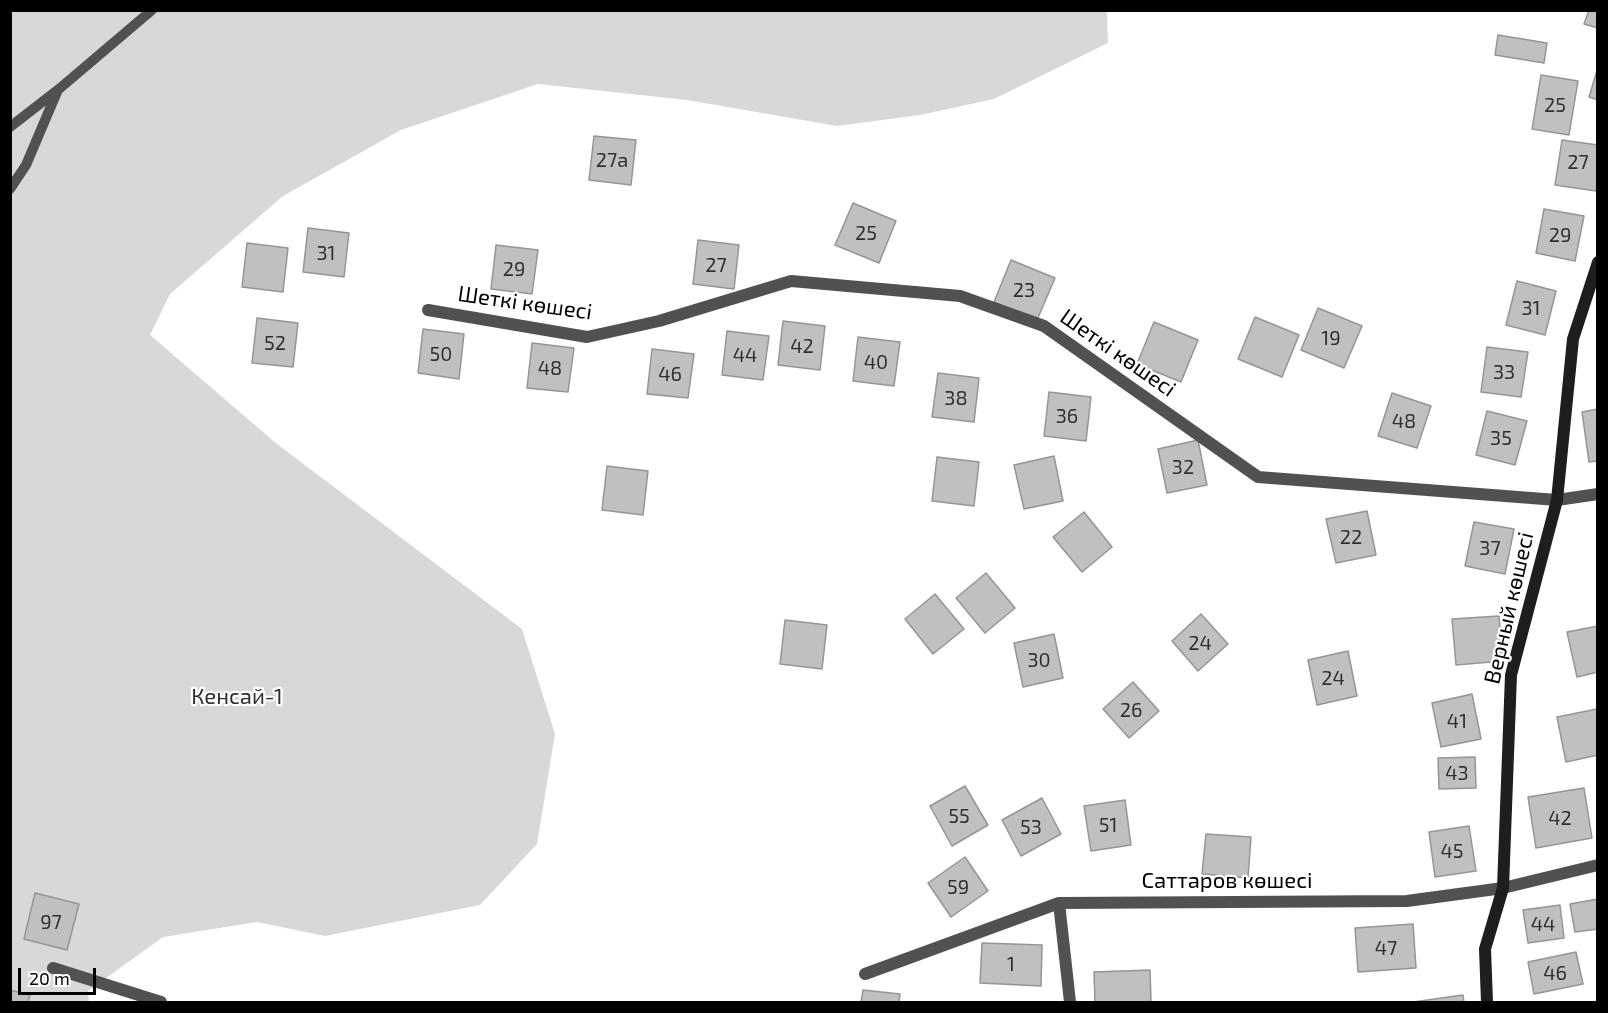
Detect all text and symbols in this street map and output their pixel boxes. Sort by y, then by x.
house number: 25 [1544,93,1566,117]
house number: 27а [596,148,628,172]
house number: 27 [1567,150,1589,174]
house number: 25 [855,221,877,245]
house number: 29 [1549,223,1571,247]
house number: 31 [316,241,336,265]
house number: 27 [705,253,727,277]
house number: 29 [503,257,525,281]
house number: 23 [1013,278,1035,302]
street label: Шеткі көшесі [456,281,594,325]
house number: 31 [1521,296,1541,320]
street label: Шеткі көшесі [1055,303,1181,403]
house number: 19 [1321,326,1341,350]
house number: 52 [264,331,286,355]
house number: 42 [790,334,814,358]
house number: 50 [430,342,452,366]
house number: 44 [733,343,757,367]
house number: 40 [864,350,888,374]
house number: 48 [538,356,562,380]
house number: 33 [1493,360,1515,384]
house number: 46 [658,362,682,386]
house number: 38 [944,386,968,410]
house number: 36 [1056,404,1078,428]
house number: 48 [1392,409,1416,433]
house number: 35 [1490,426,1512,450]
house number: 32 [1172,455,1194,479]
house number: 22 [1340,525,1362,549]
street label: Верный көшесі [1479,530,1539,686]
house number: 37 [1479,536,1501,560]
house number: 24 [1188,631,1212,655]
house number: 30 [1027,648,1051,672]
house number: 24 [1321,666,1345,690]
park label: Кенсай-1 [191,684,283,710]
house number: 26 [1120,698,1142,722]
house number: 41 [1447,709,1467,733]
house number: 43 [1445,761,1469,785]
house number: 55 [948,804,970,828]
house number: 42 [1548,806,1572,830]
house number: 51 [1099,813,1117,837]
house number: 53 [1020,815,1042,839]
house number: 45 [1440,839,1464,863]
street label: Саттаров көшесі [1141,868,1313,894]
house number: 59 [947,875,969,899]
house number: 97 [40,910,62,934]
house number: 44 [1531,912,1555,936]
house number: 47 [1375,936,1397,960]
house number: 1 [1007,952,1015,976]
scale bar [21,956,99,994]
house number: 46 [1543,961,1567,985]
text: 20 m [29,967,70,989]

